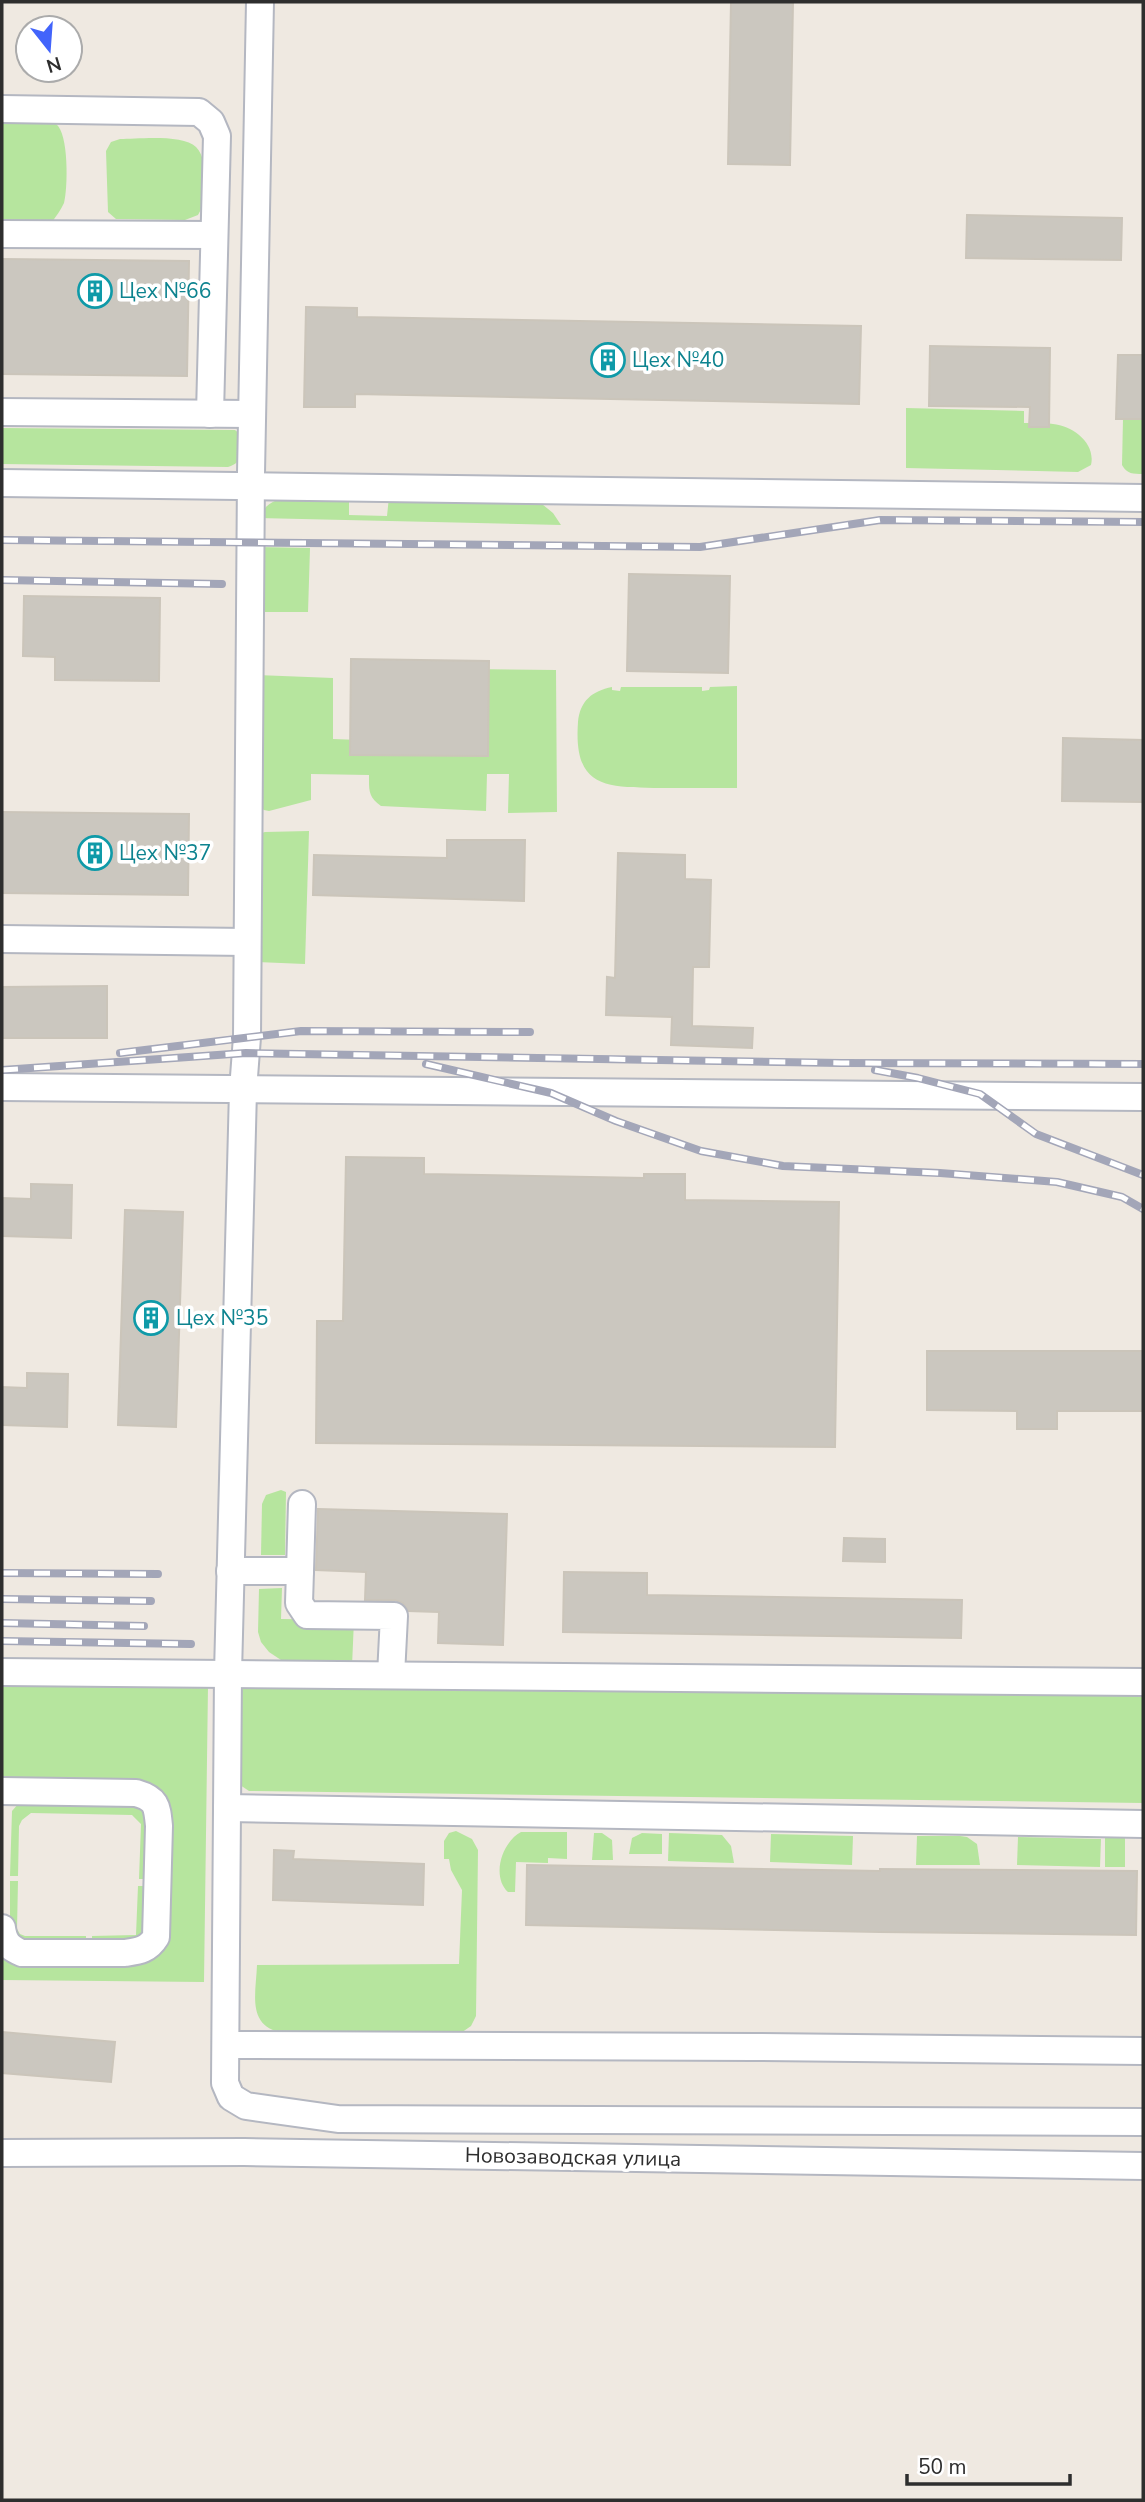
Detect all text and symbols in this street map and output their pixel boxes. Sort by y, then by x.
north arrow [14,14,84,84]
text: N [43,50,64,79]
building icon: Цех №66 [76,272,114,310]
place label: Цех №66 [119,277,211,305]
building icon: Цех №40 [589,341,627,379]
place label: Цех №40 [632,346,724,374]
building icon: Цех №37 [76,834,114,872]
place label: Цех №37 [119,839,211,867]
building icon: Цех №35 [132,1299,170,1337]
place label: Цех №35 [176,1304,268,1332]
street label: Новозаводская улица [465,2141,681,2173]
scale bar [907,2442,1070,2486]
text: 50 m [918,2453,967,2481]

